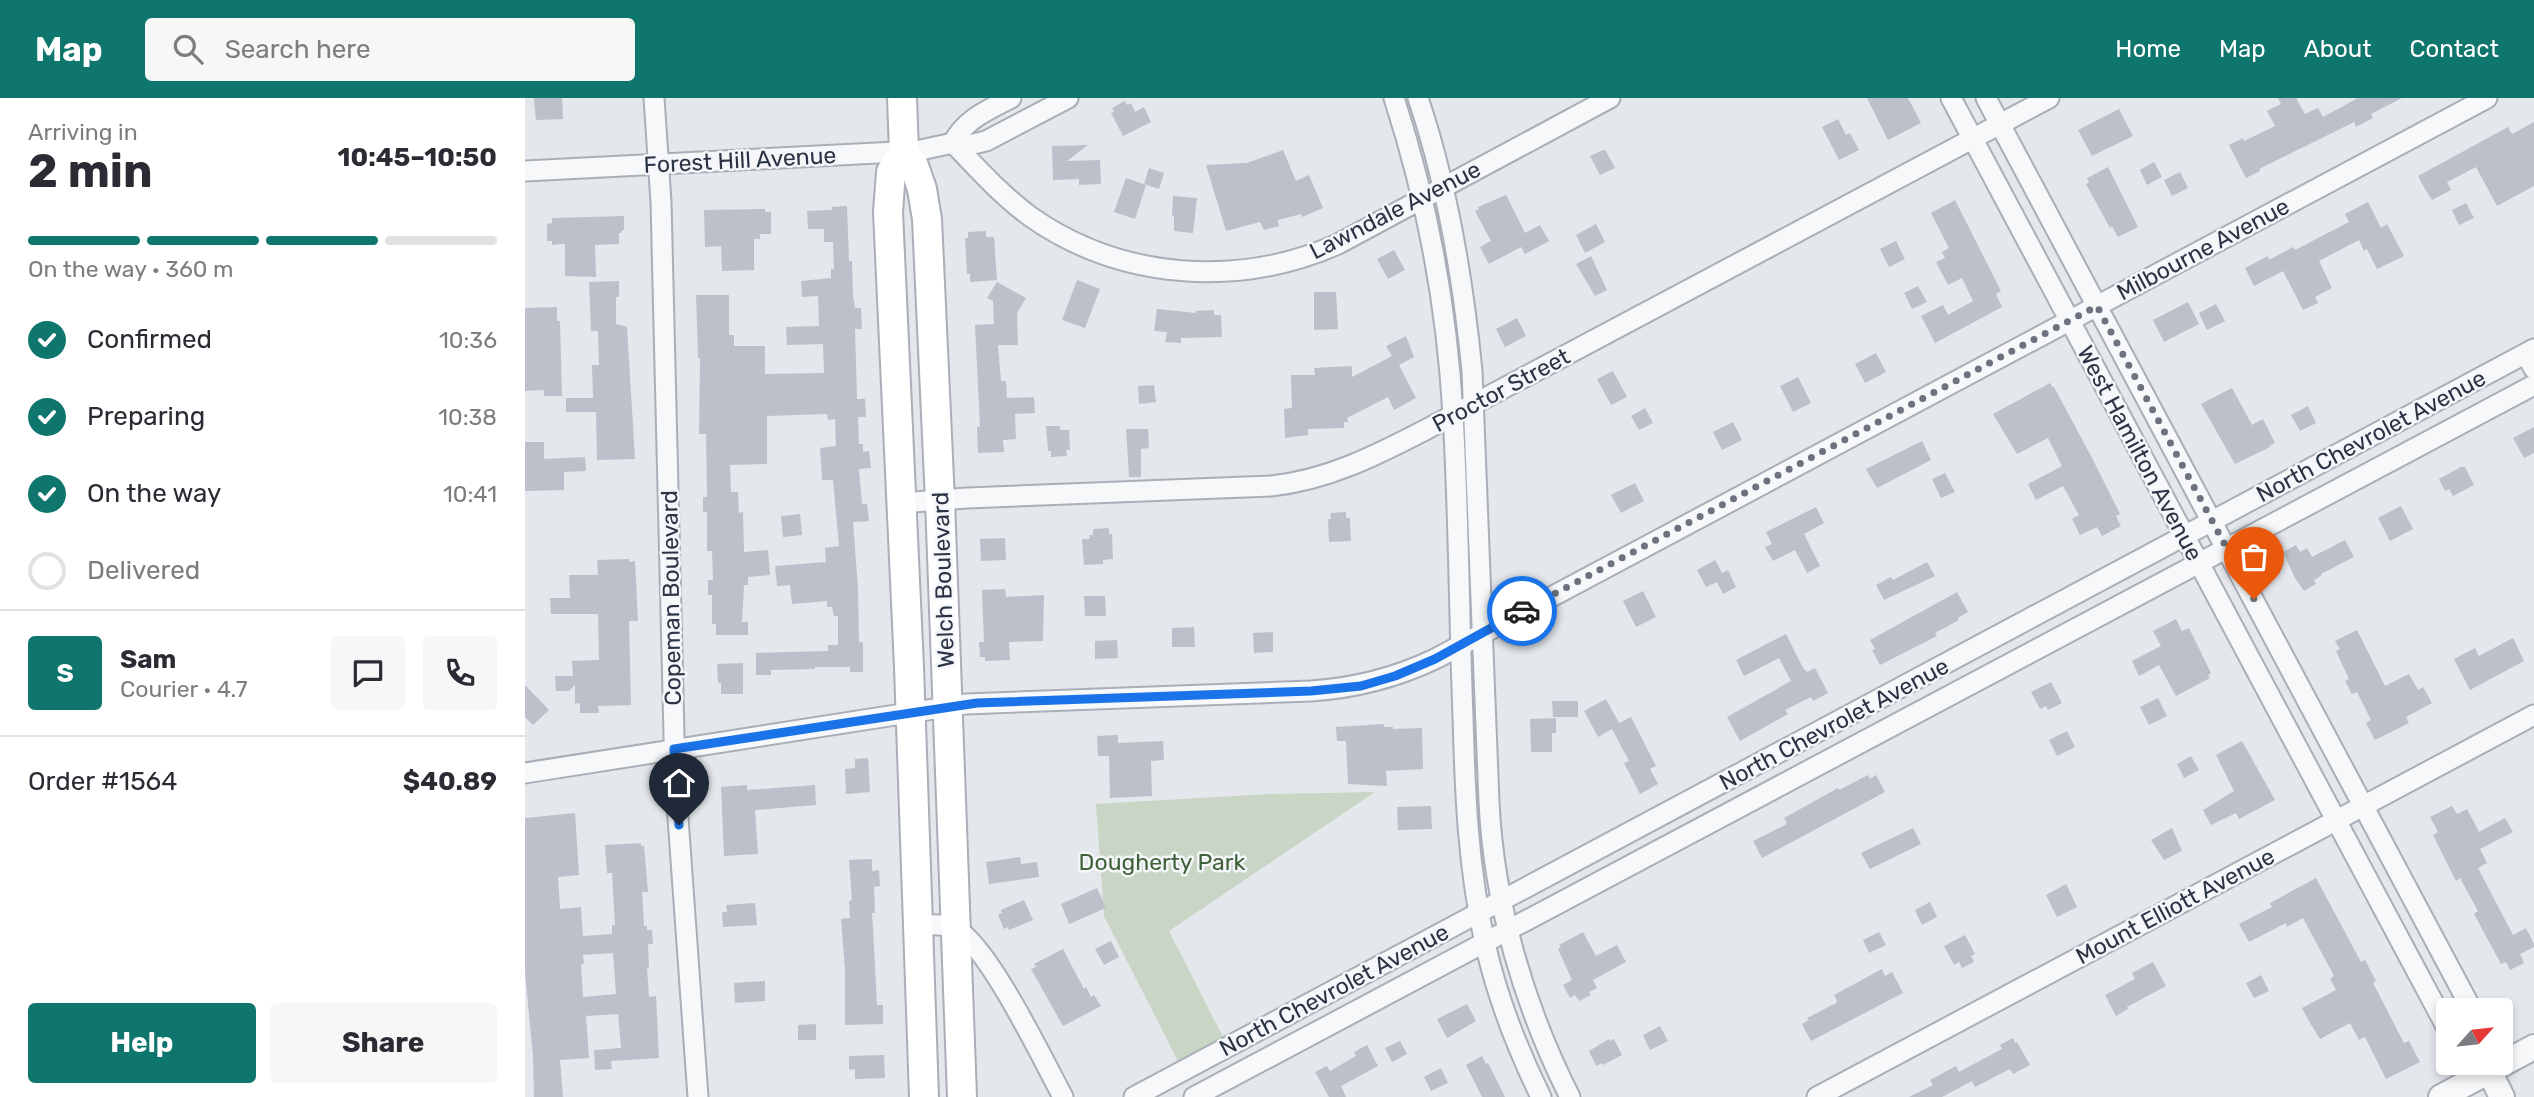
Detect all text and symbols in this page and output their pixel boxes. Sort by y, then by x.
search box [145,18,635,81]
text: Map [35,30,103,69]
icon: search [169,30,207,68]
text: Search here [225,34,370,65]
text: Home [2115,35,2181,63]
text: Map [2219,35,2266,63]
text: About [2304,35,2372,63]
text: Contact [2410,35,2499,63]
text: Arriving in [28,118,138,146]
street label: Forest Hill Avenue [643,141,837,179]
text: 10:45–10:50 [338,142,497,173]
text: 2 min [28,144,153,199]
street label: Lawndale Avenue [1305,155,1485,265]
street label: Milbourne Avenue [2112,192,2294,306]
text: On the way · 360 m [28,255,234,283]
icon: check [28,321,66,359]
text: Confirmed [87,324,212,355]
text: 10:36 [439,326,497,354]
street label: West Hamilton Avenue [2071,341,2209,565]
street label: Proctor Street [1427,342,1575,438]
street label: North Chevrolet Avenue [2251,364,2491,508]
icon: check [28,398,66,436]
text: Preparing [87,401,205,432]
text: 10:38 [438,403,497,431]
icon: check [28,475,66,513]
text: On the way [87,478,221,509]
text: 10:41 [443,480,497,508]
street label: Copeman Boulevard [655,490,687,706]
street label: Welch Boulevard [926,491,960,669]
pin [2224,527,2284,599]
icon: bag [2235,538,2273,576]
text: Delivered [87,555,200,586]
courier [1487,576,1557,646]
icon: car [1503,592,1541,630]
button: chat [331,636,405,710]
button: phone [423,636,497,710]
text: Sam [120,644,176,675]
street label: North Chevrolet Avenue [1714,652,1954,796]
text: S [56,658,74,689]
text: Courier · 4.7 [120,675,247,703]
pin [649,753,709,825]
icon: home [660,764,698,802]
text: Order #1564 [28,766,177,797]
text: $40.89 [403,766,497,797]
street label: Mount Elliott Avenue [2071,842,2279,970]
park label: Dougherty Park [1079,848,1246,876]
street label: North Chevrolet Avenue [1214,918,1454,1062]
north arrow [2436,998,2513,1074]
map controls [2436,998,2513,1075]
button: Help [28,1003,256,1083]
button: Share [270,1003,497,1083]

